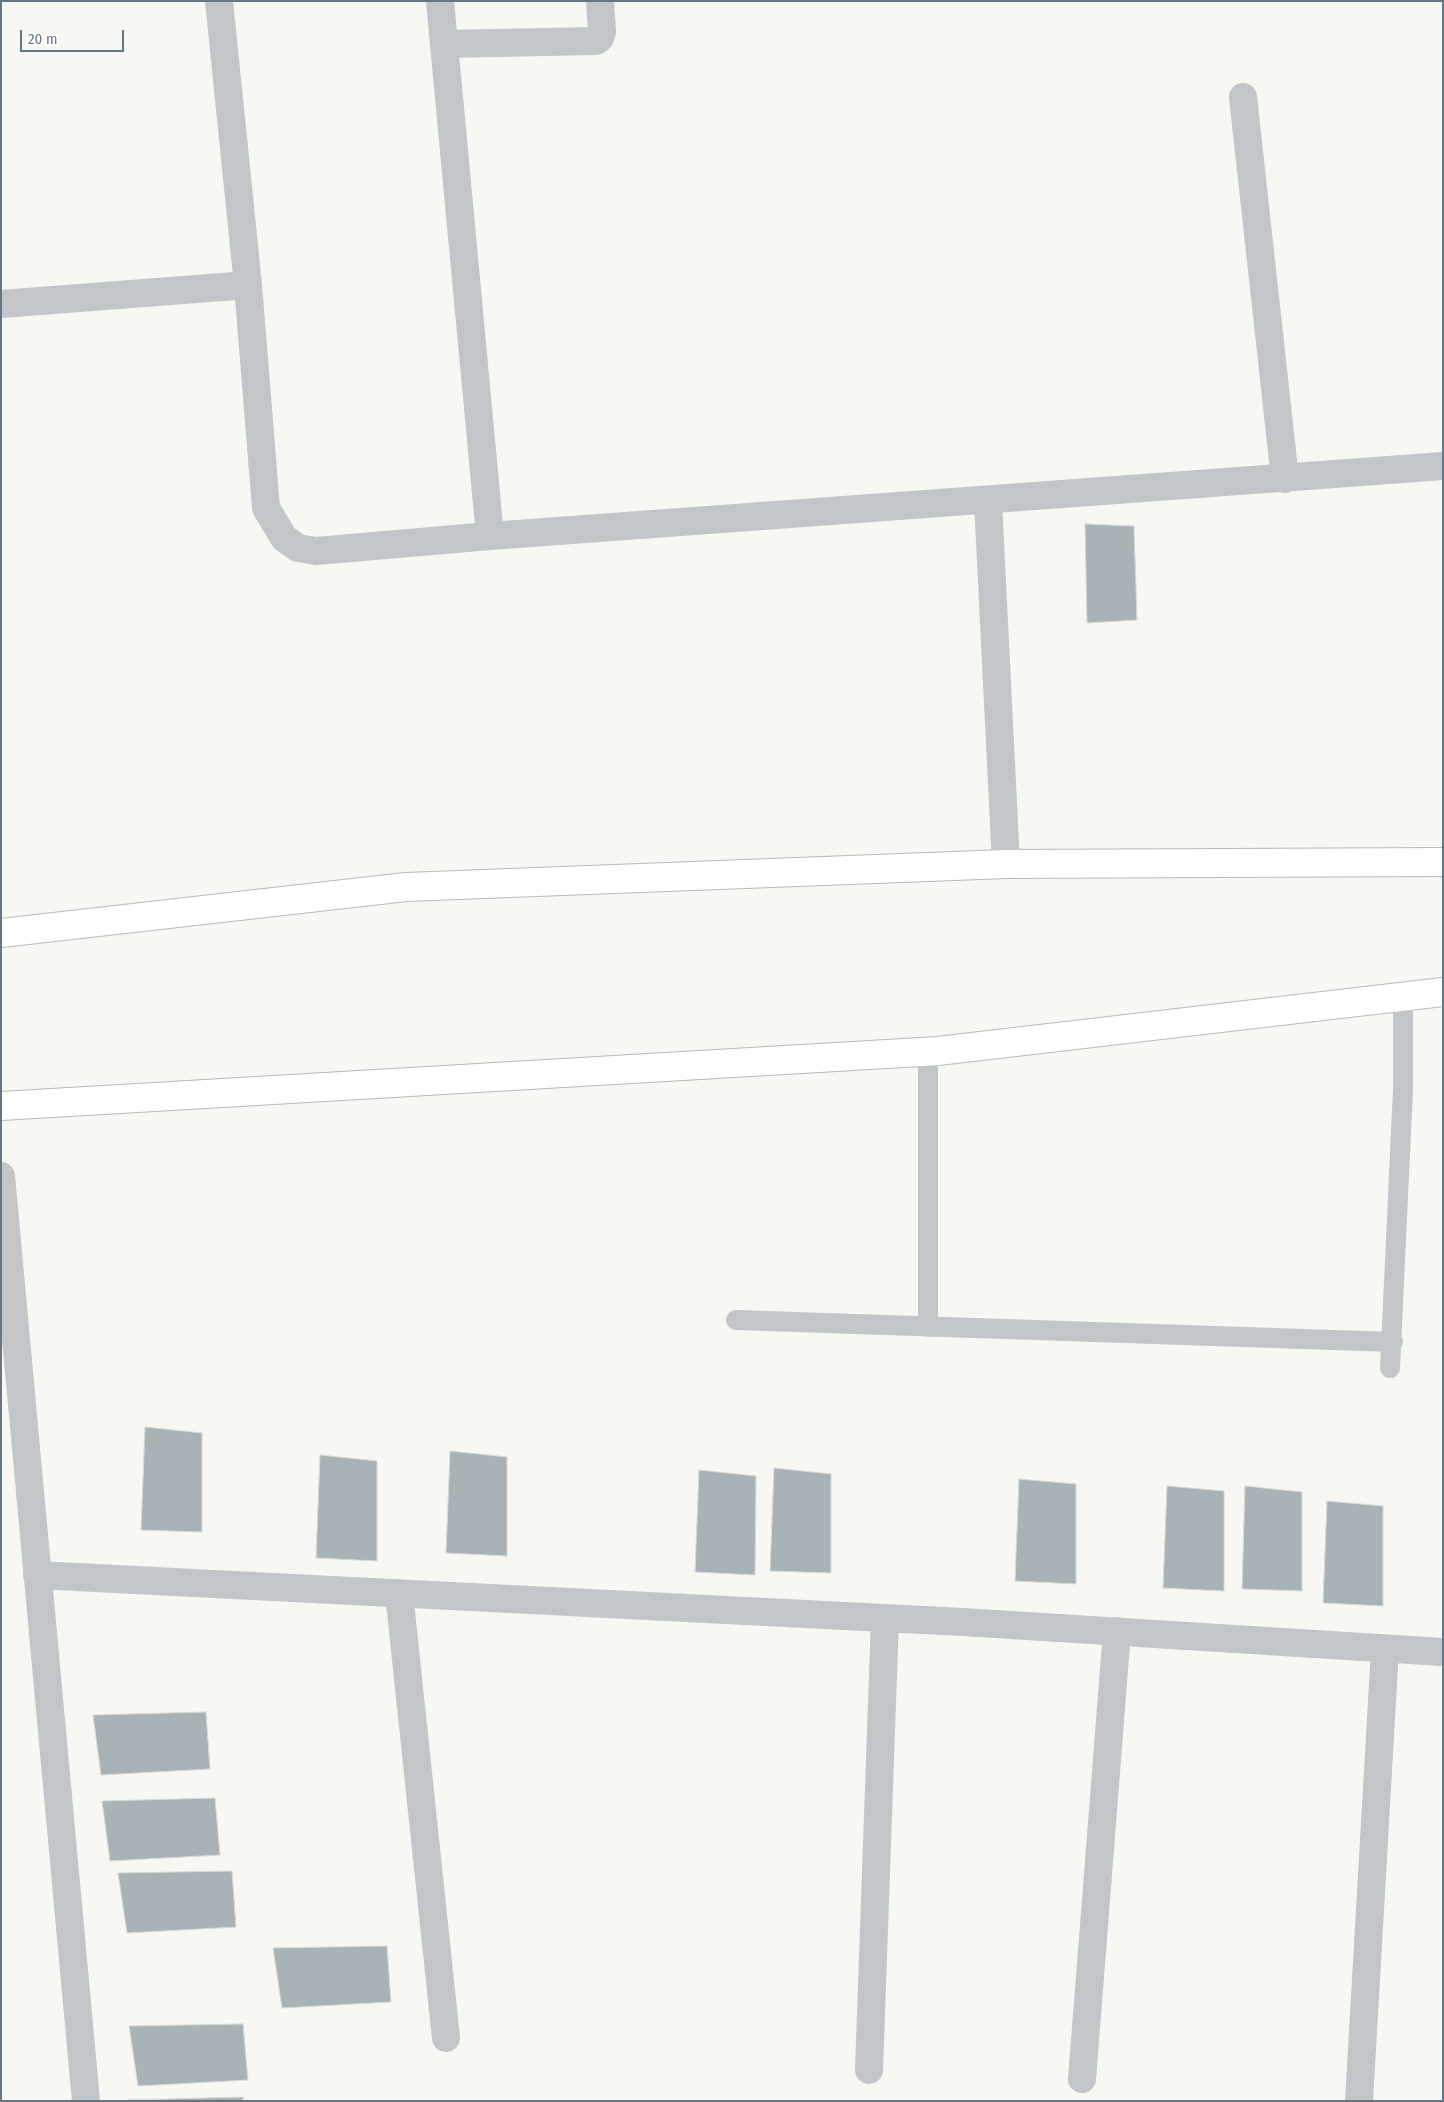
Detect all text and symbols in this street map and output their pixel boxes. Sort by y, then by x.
scale bar [22,20,126,52]
text: 20 m [28,30,58,48]

